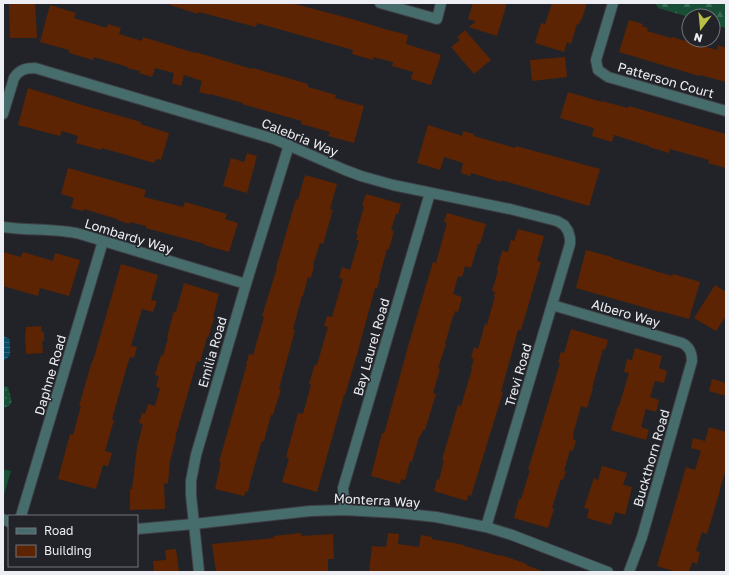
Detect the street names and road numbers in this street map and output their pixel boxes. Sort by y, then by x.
street label: Patterson Court [616,59,716,101]
street label: Calebria Way [259,114,341,160]
street label: Lombardy Way [83,215,176,257]
street label: Bay Laurel Road [349,296,393,398]
street label: Albero Way [590,296,663,331]
street label: Emilia Road [194,315,230,389]
street label: Daphne Road [31,333,69,417]
street label: Trevi Road [501,342,535,408]
street label: Buckthorn Road [629,408,673,508]
street label: Monterra Way [333,490,421,510]

